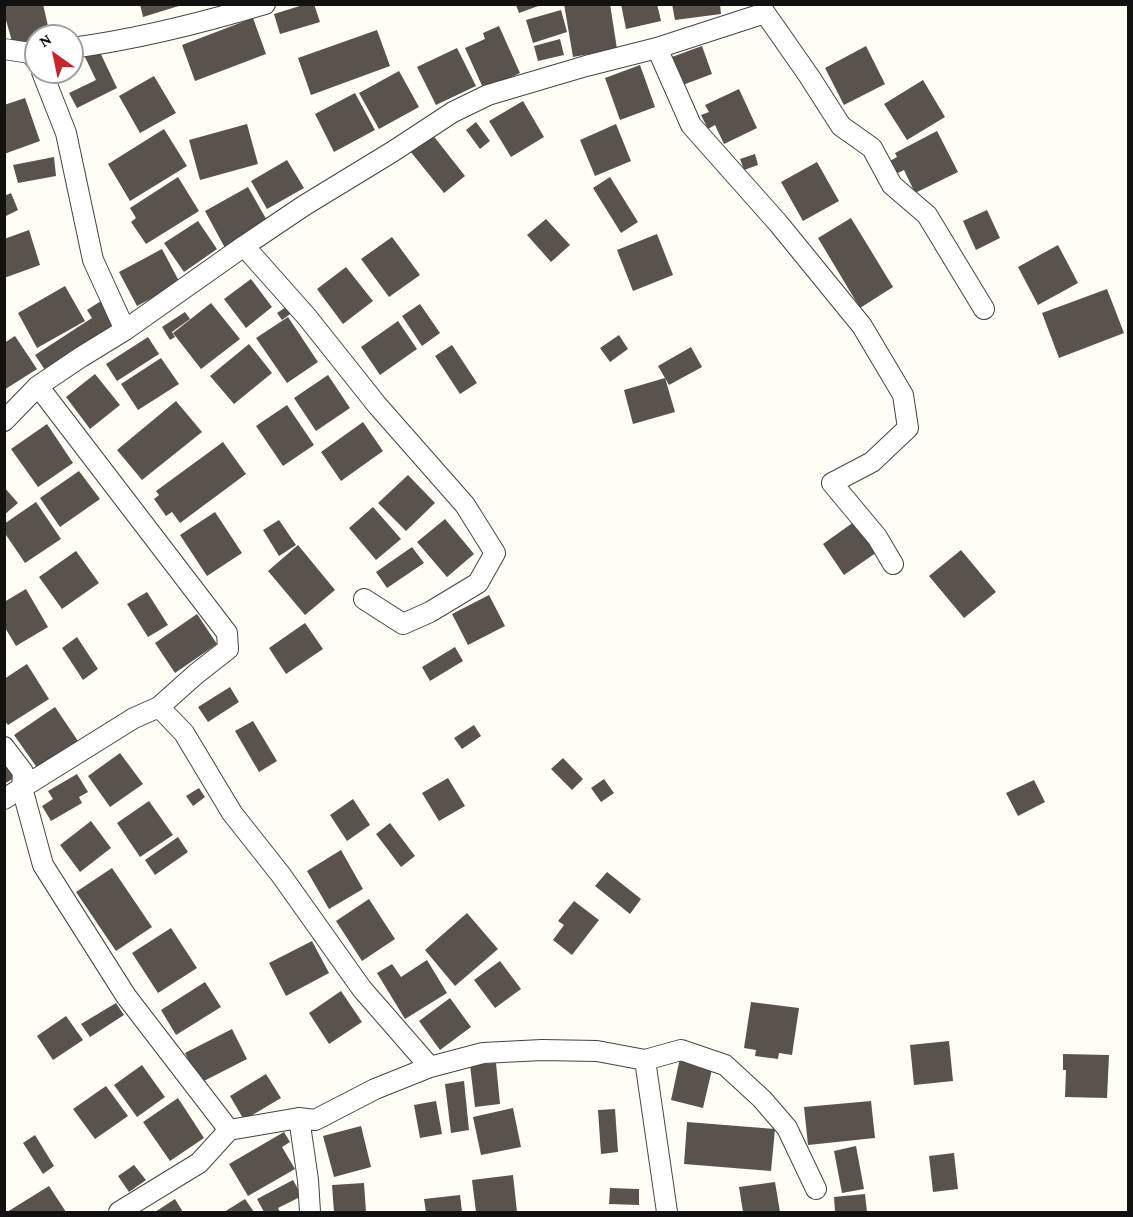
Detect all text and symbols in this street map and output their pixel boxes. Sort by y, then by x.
north arrow [24,24,84,84]
text: N [36,30,54,50]

